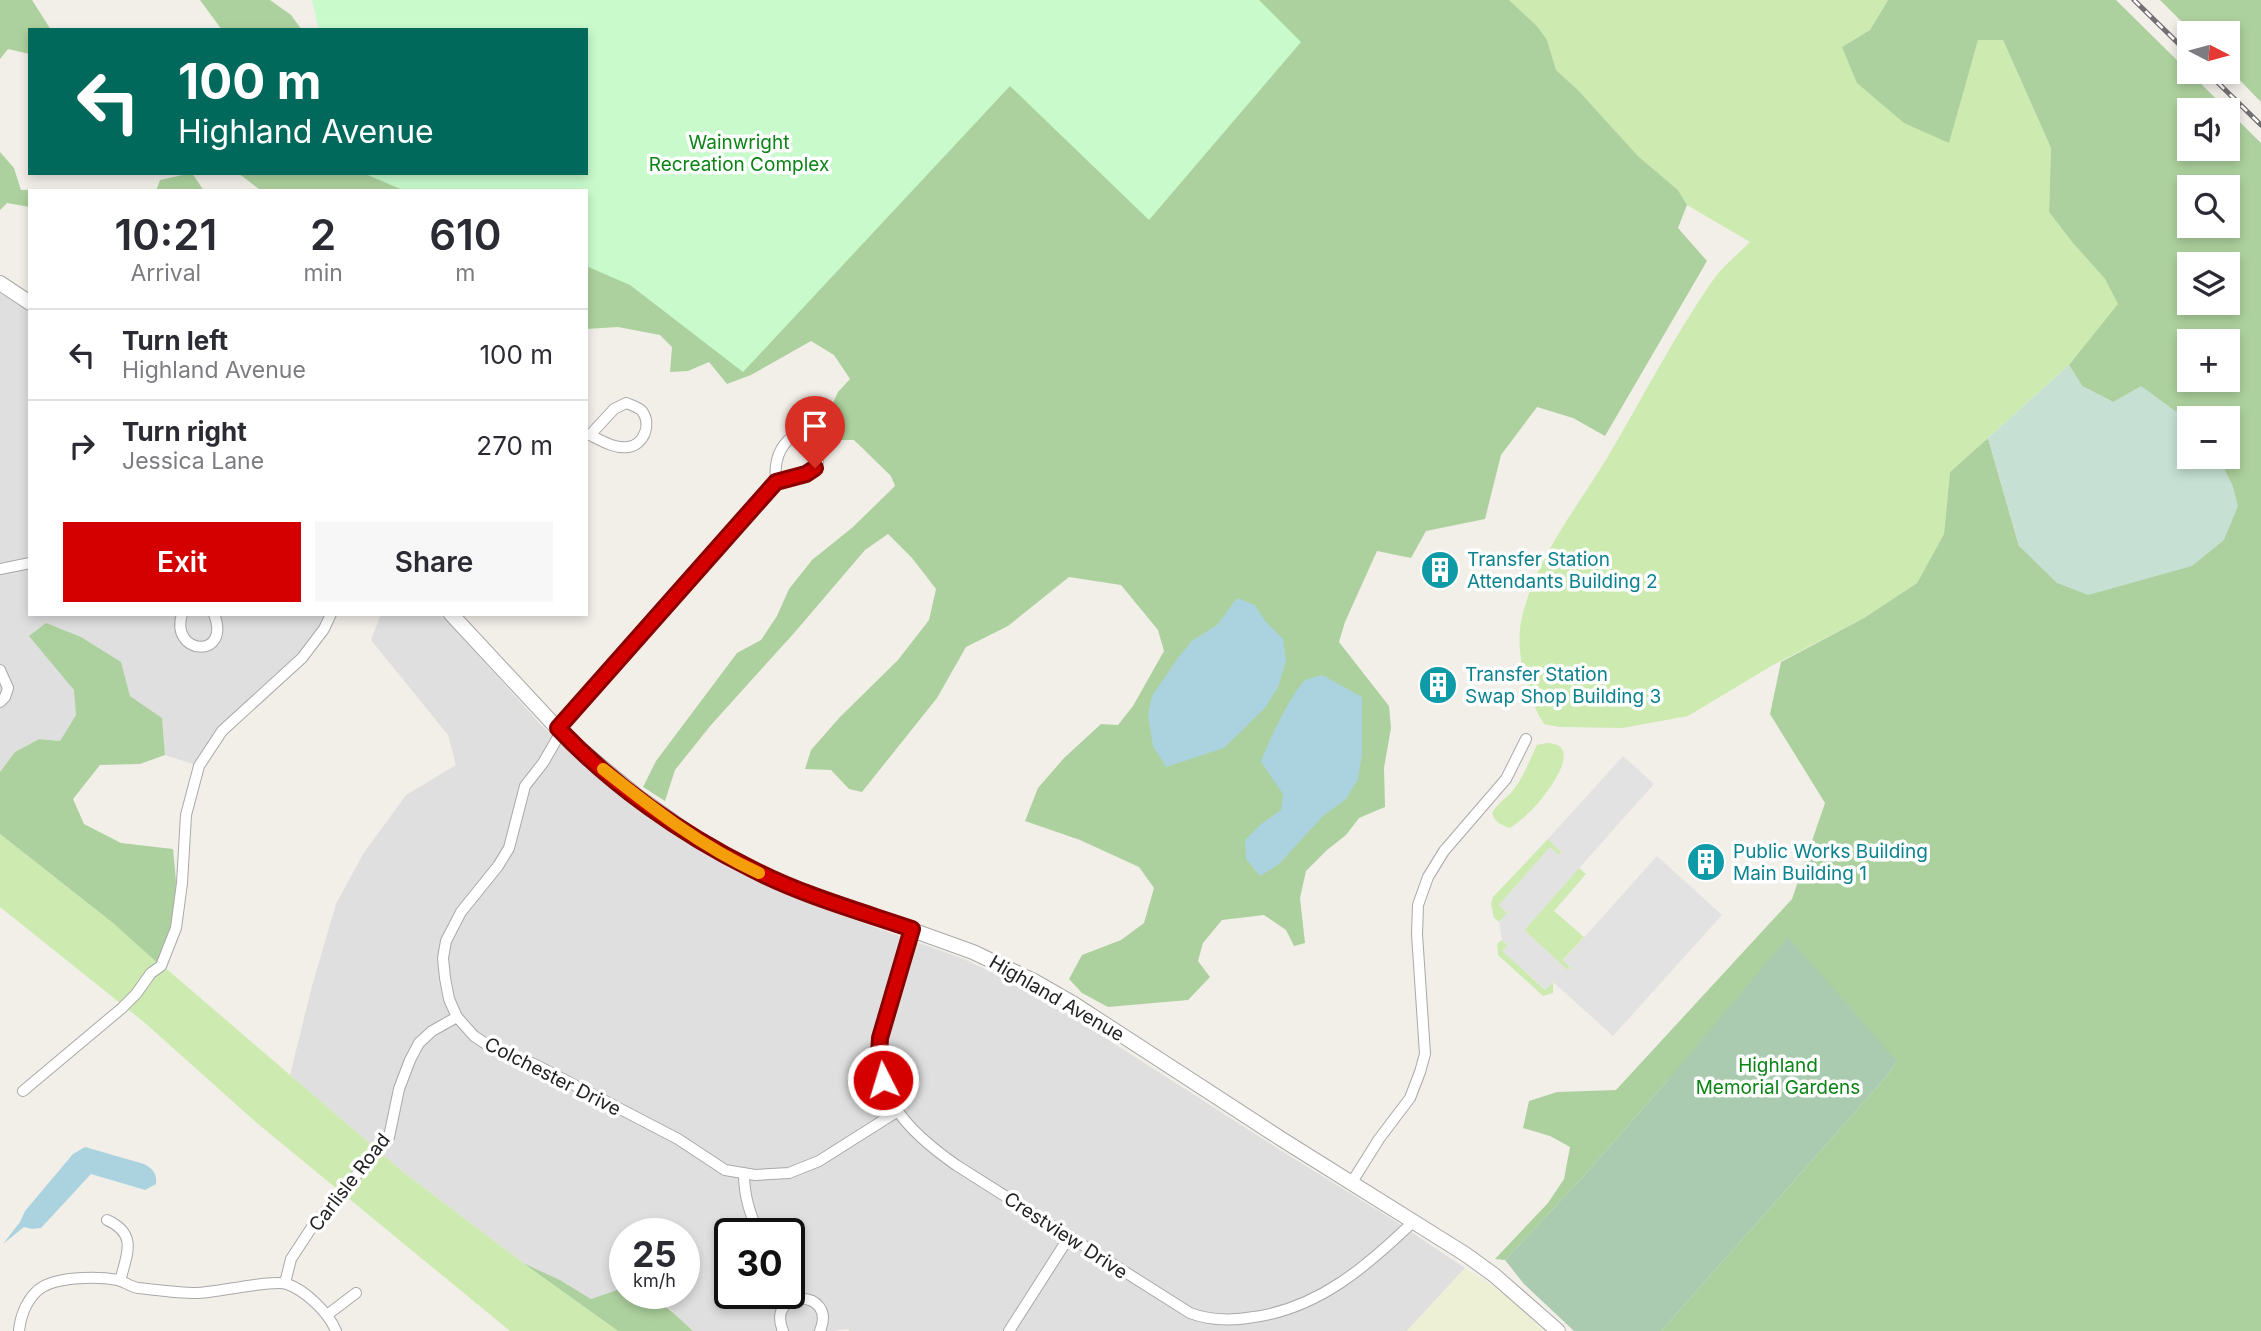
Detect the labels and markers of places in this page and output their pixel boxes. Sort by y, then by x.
pin [785,396,845,468]
place label: Transfer Station Attendants Building 2 [1467,548,1658,593]
building icon: Transfer Station Attendants Building 2 [1419,549,1461,591]
place label: Transfer Station Swap Shop Building 3 [1465,663,1661,708]
building icon: Transfer Station Swap Shop Building 3 [1417,664,1459,706]
place label: Public Works Building Main Building 1 [1733,840,1928,885]
building icon: Public Works Building Main Building 1 [1685,841,1727,883]

